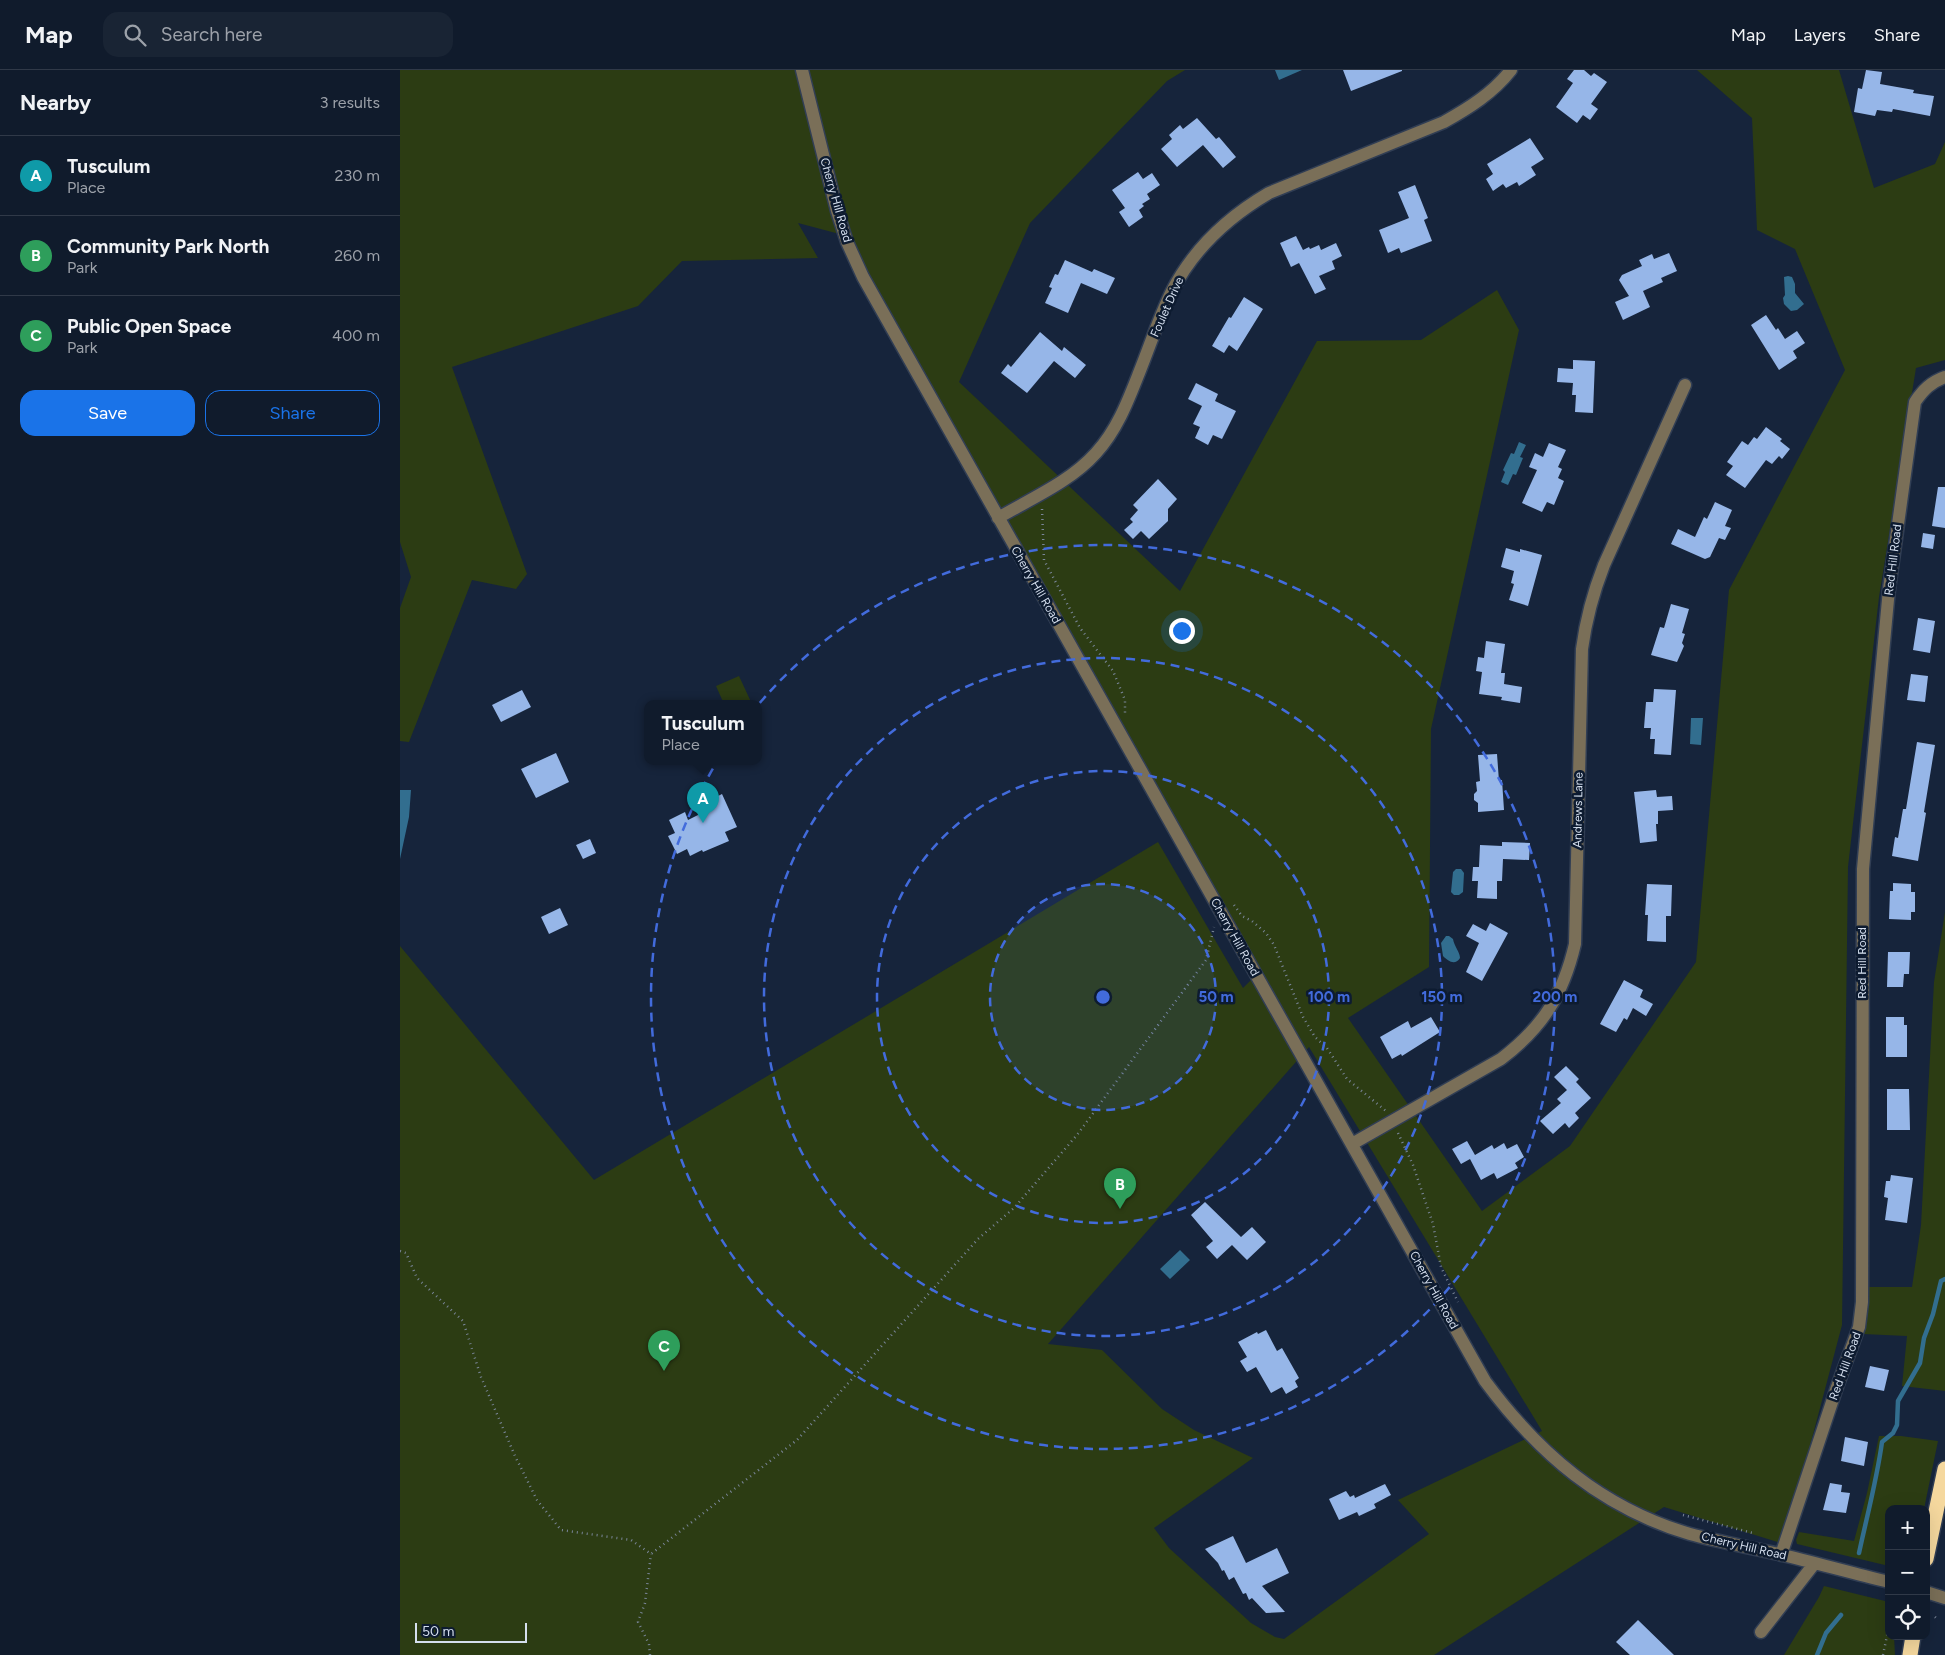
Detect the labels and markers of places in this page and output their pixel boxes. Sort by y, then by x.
pin: A [687,782,719,823]
centre of rings [1094,988,1112,1006]
pin: B [1104,1168,1136,1209]
pin: C [648,1330,680,1371]

